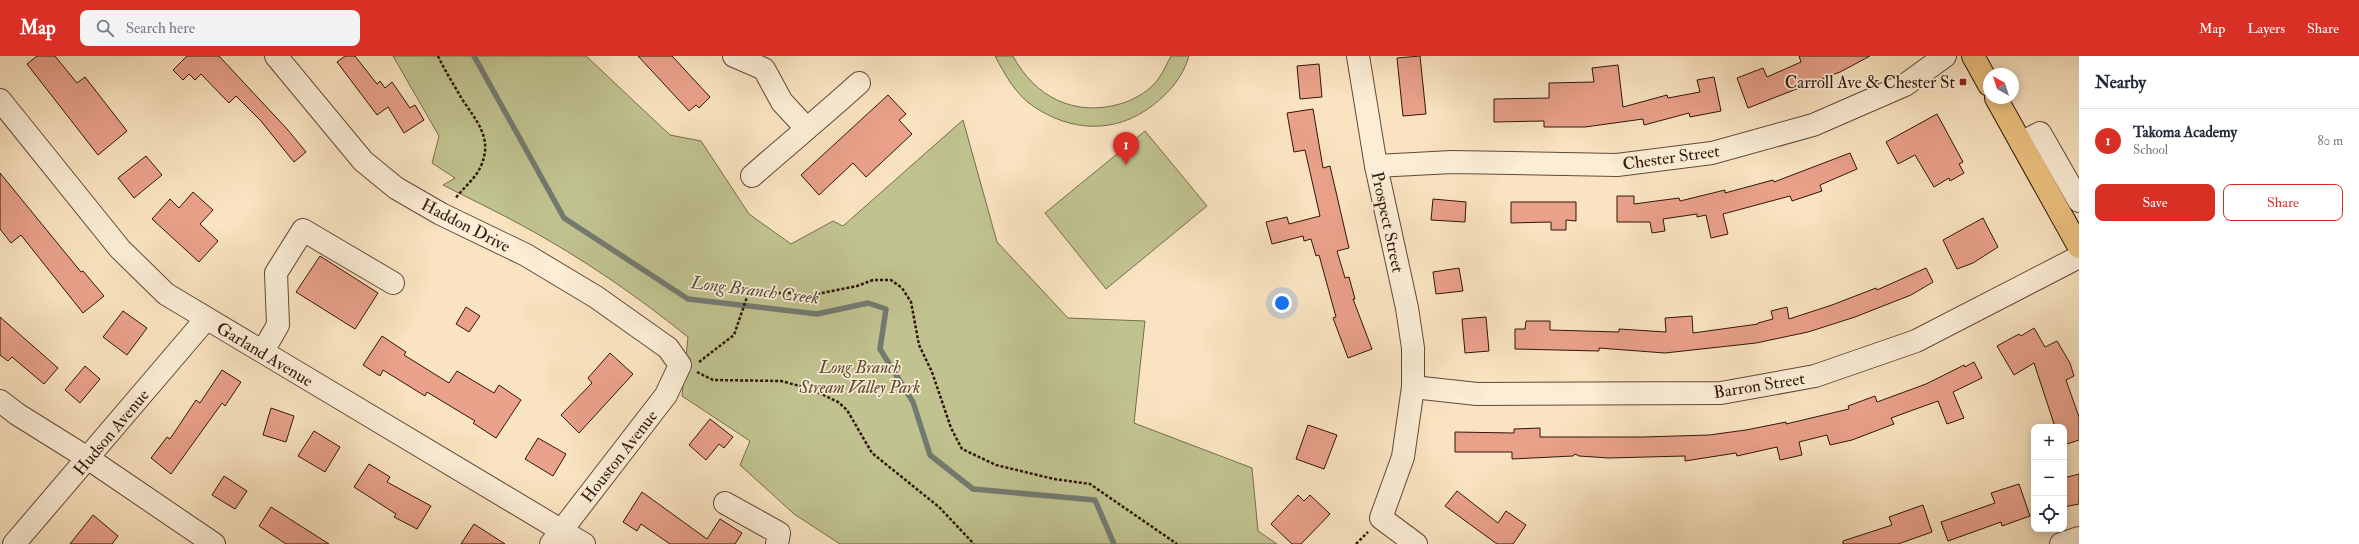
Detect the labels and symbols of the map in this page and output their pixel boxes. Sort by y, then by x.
north arrow [1983,68,2019,104]
place label: Carroll Ave & Chester St [1785,72,1955,93]
marker: Carroll Ave & Chester St [1958,77,1968,87]
pin: 1 [1113,132,1139,165]
street label: Chester Street [1621,140,1721,175]
street label: Prospect Street [1366,170,1409,275]
street label: Haddon Drive [418,194,514,257]
water label: Long Branch Creek [689,271,820,310]
your location [1272,293,1292,313]
street label: Garland Avenue [213,317,317,391]
park label: Long Branch Stream Valley Park [799,357,920,398]
street label: Barron Street [1712,368,1807,403]
street label: Hudson Avenue [69,385,154,480]
street label: Houston Avenue [577,406,662,507]

